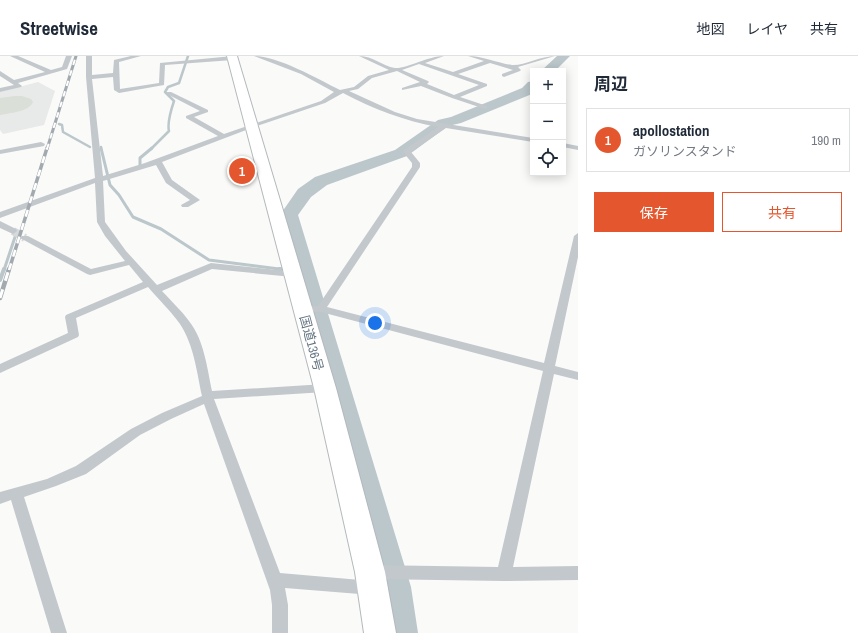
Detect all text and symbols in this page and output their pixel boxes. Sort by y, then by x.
text: Streetwise [20,15,98,41]
text: 地図 [696,20,724,38]
text: レイヤ [746,20,788,38]
text: 共有 [810,20,838,38]
map controls [530,68,566,176]
button: + [530,68,566,104]
text: 周辺 [594,72,628,95]
button: − [530,104,566,140]
text: apollostation [633,120,710,141]
text: 1 [605,132,611,149]
text: 190 m [811,132,841,149]
button: locate [530,140,566,176]
text: ガソリンスタンド [633,143,737,160]
pin: 1 [229,156,255,186]
button: 保存 [594,192,714,232]
button: 共有 [722,192,842,232]
street label: 国道136号 [296,313,327,373]
your location [365,313,385,333]

